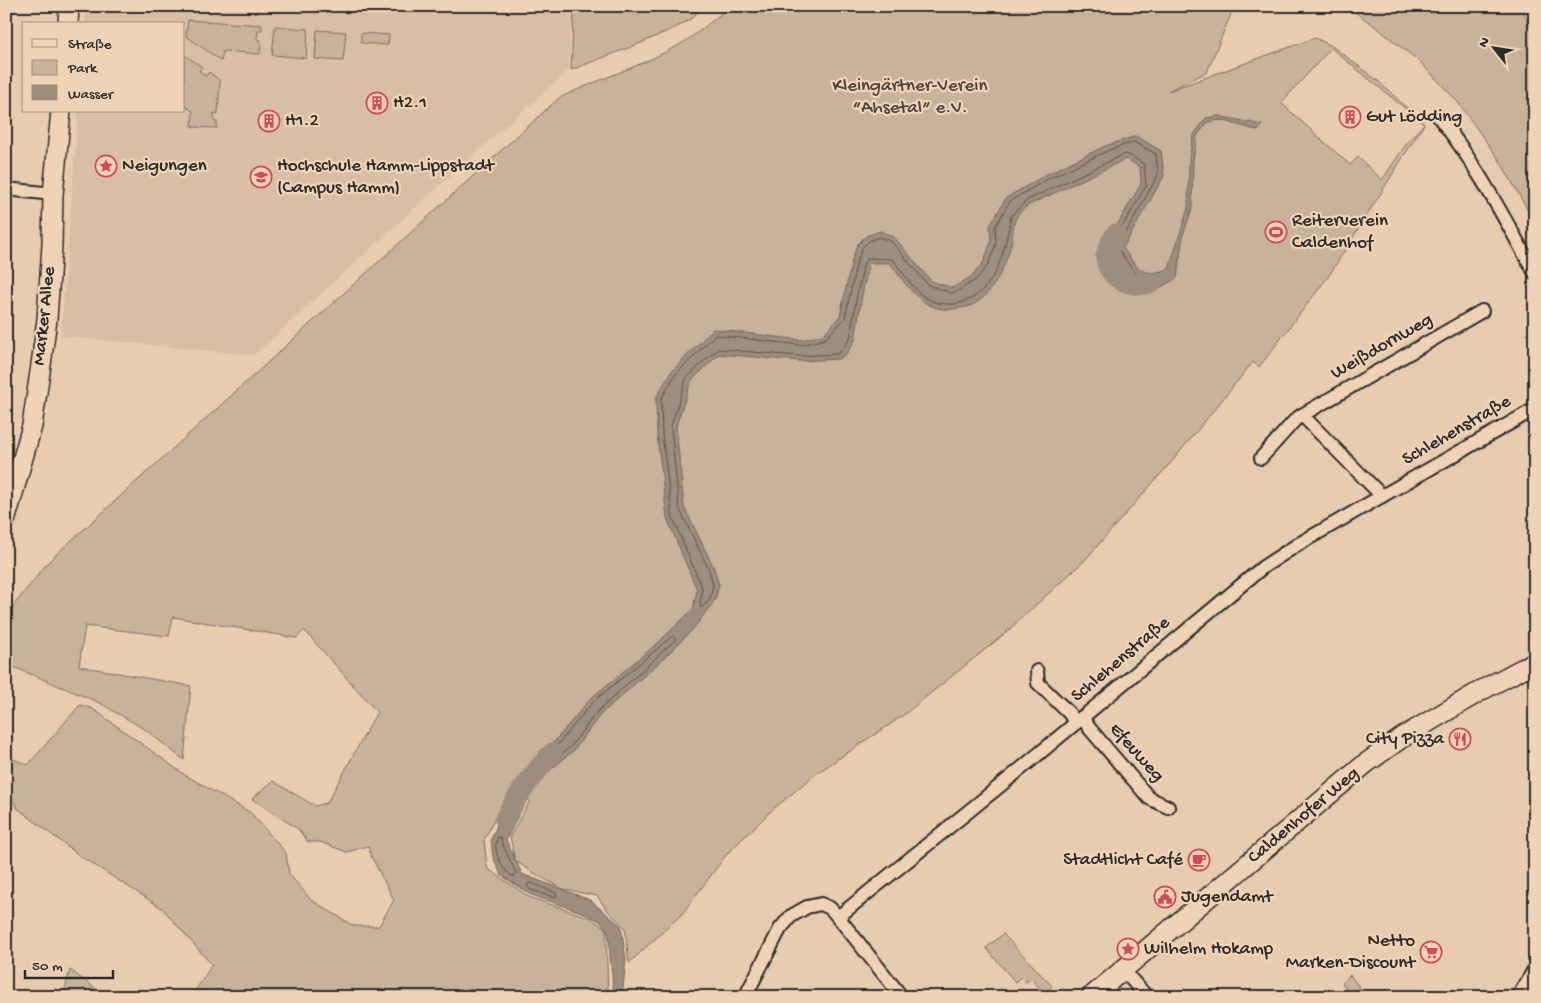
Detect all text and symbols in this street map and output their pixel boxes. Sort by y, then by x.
legend [22,22,185,112]
north arrow [1468,22,1518,72]
text: N [1475,35,1495,51]
text: Straße [68,36,112,54]
text: Park [67,60,98,78]
park label: Kleingärtner-Verein “Ahsetal” e.V. [832,75,988,120]
text: Wasser [68,86,115,104]
building icon: H2.1 [365,91,389,115]
place label: H2.1 [393,92,427,115]
building icon: Gut Lödding [1338,105,1362,129]
place label: Gut Lödding [1366,106,1462,129]
building icon: H1.2 [257,109,281,133]
place label: H1.2 [285,110,319,133]
place icon: Neigungen [94,154,118,178]
place label: Neigungen [122,155,207,178]
place label: Hochschule Hamm-Lippstadt (Campus Hamm) [277,155,496,200]
school or university icon: Hochschule Hamm-Lippstadt (Campus Hamm) [249,165,273,189]
place label: Reiterverein Caldenhof [1292,210,1388,255]
sports icon: Reiterverein Caldenhof [1264,220,1288,244]
street label: Marker Allee [28,265,62,367]
street label: Weißdornweg [1327,309,1437,385]
street label: Schlehenstraße [1398,390,1516,471]
street label: Schlehenstraße [1067,612,1175,708]
street label: Efeuweg [1103,719,1169,787]
restaurant icon: City Pizza [1448,727,1472,751]
place label: City Pizza [1366,728,1445,751]
street label: Caldenhofer Weg [1243,763,1365,869]
cafe icon: Stadtlicht Café [1187,848,1211,872]
place label: Stadtlicht Café [1063,849,1183,872]
public building icon: Jugendamt [1153,885,1177,909]
place label: Jugendamt [1181,886,1275,909]
place label: Netto Marken-Discount [1286,930,1417,975]
place icon: Wilhelm Hokamp [1116,937,1140,961]
place label: Wilhelm Hokamp [1144,938,1274,961]
supermarket icon: Netto Marken-Discount [1419,940,1443,964]
scale bar [25,948,112,980]
text: 50 m [32,958,63,976]

